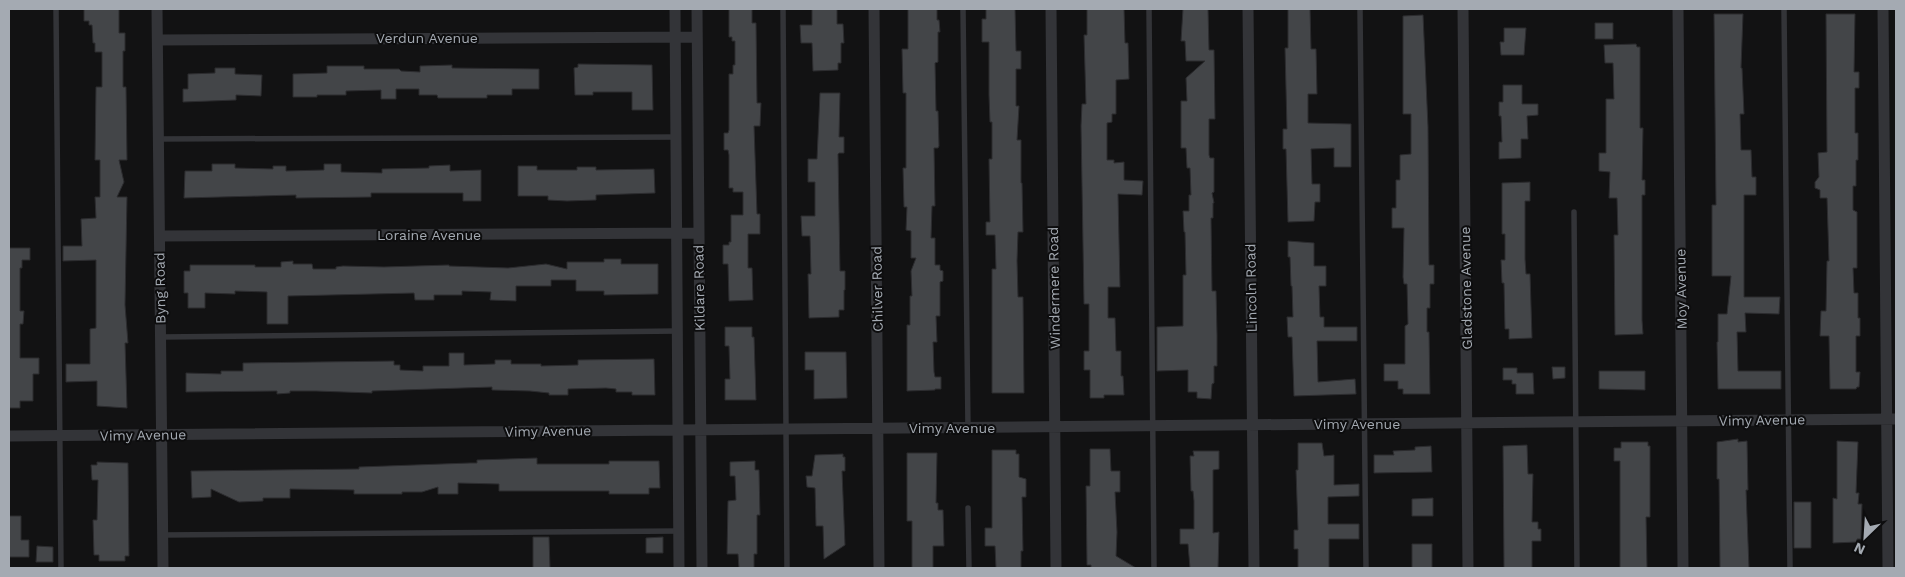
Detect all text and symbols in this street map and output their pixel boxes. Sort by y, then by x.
street label: Verdun Avenue [376,30,478,46]
street label: Gladstone Avenue [1457,226,1475,350]
street label: Loraine Avenue [377,227,481,243]
street label: Windermere Road [1045,227,1063,349]
street label: Lincoln Road [1242,243,1260,333]
street label: Kildare Road [690,245,708,331]
street label: Chilver Road [868,246,886,332]
street label: Moy Avenue [1672,249,1690,329]
street label: Byng Road [151,252,169,324]
street label: Vimy Avenue [1719,411,1805,429]
street label: Vimy Avenue [1314,416,1400,432]
street label: Vimy Avenue [909,420,995,436]
street label: Vimy Avenue [505,422,591,440]
street label: Vimy Avenue [100,426,186,444]
north arrow [1840,512,1890,562]
text: N [1851,539,1868,558]

